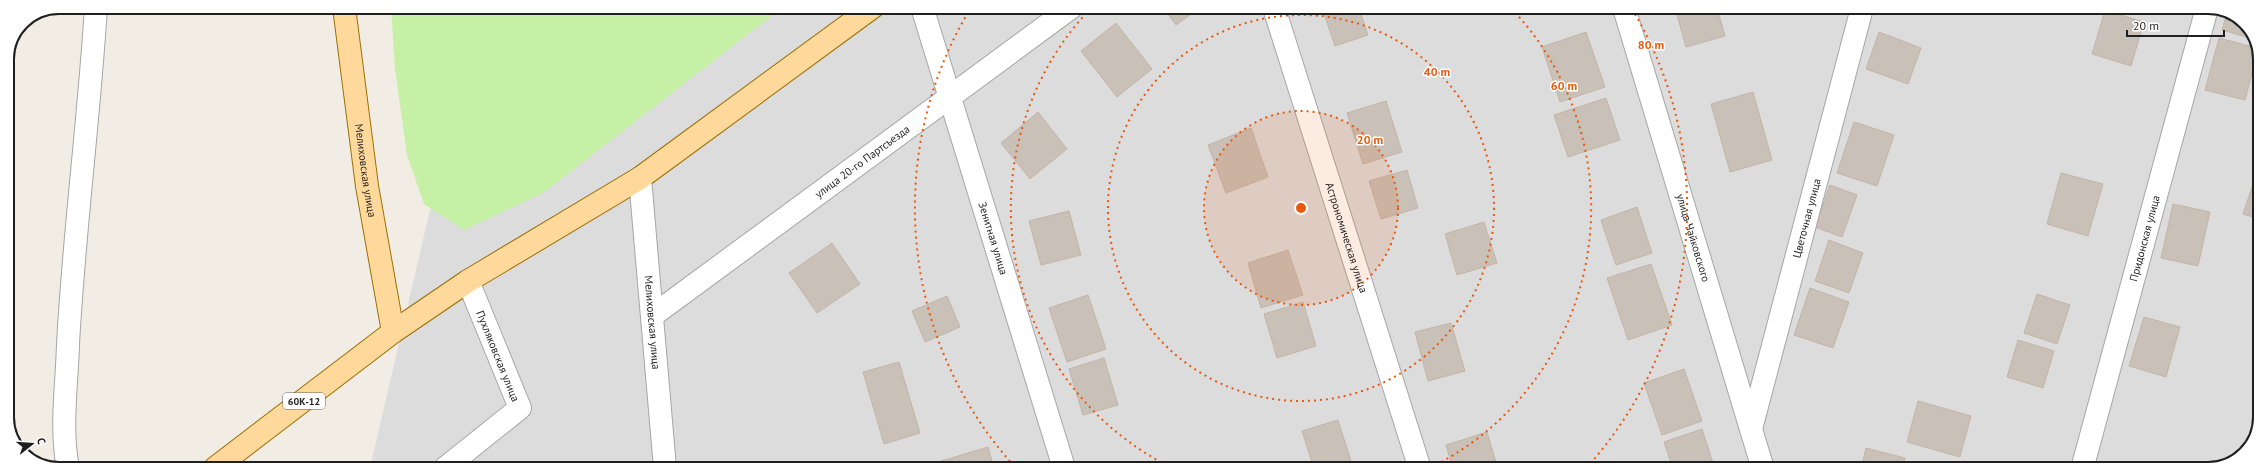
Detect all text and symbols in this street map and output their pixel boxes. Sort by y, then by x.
scale bar [2127,12,2224,38]
text: 20 m [2133,18,2159,33]
text: 80 m [1638,37,1664,52]
text: 40 m [1424,64,1450,79]
text: 60 m [1551,78,1577,93]
street label: улица 20-го Партсъезда [812,122,912,201]
street label: Мелиховская улица [352,123,379,218]
text: 20 m [1357,132,1383,147]
street label: Цветочная улица [1789,177,1824,260]
street label: Астрономическая улица [1323,181,1371,295]
street label: улица Чайковского [1673,192,1713,284]
street label: Придонская улица [2126,194,2163,283]
street label: Зенитная улица [975,200,1011,276]
centre of rings [1294,201,1308,215]
street label: Мелиховская улица [641,275,663,370]
street label: Пухляковская улица [473,308,523,404]
road number: 60К-12 [283,393,325,409]
north arrow [12,424,52,464]
text: С [34,436,49,446]

